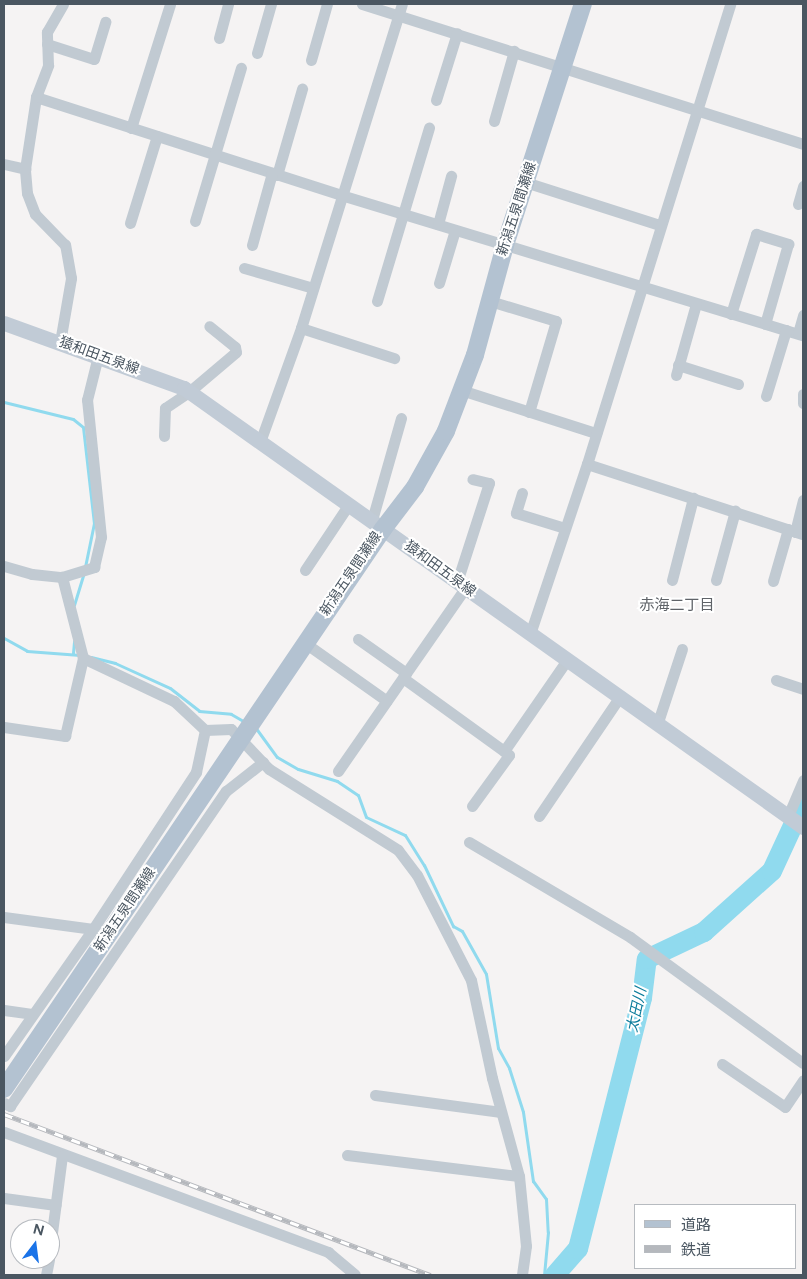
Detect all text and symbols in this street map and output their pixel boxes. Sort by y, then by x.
street label: 新潟五泉間瀬線 [494,160,540,258]
street label: 猿和田五泉線 [57,334,141,378]
street label: 新潟五泉間瀬線 [317,529,385,619]
street label: 猿和田五泉線 [401,538,479,600]
district label: 赤海二丁目 [640,597,714,615]
street label: 新潟五泉間瀬線 [91,865,159,955]
water label: 太田川 [624,986,650,1034]
legend [634,1204,797,1269]
text: 道路 [681,1216,711,1234]
north arrow [10,1219,60,1269]
text: N [31,1220,46,1240]
text: 鉄道 [681,1241,711,1259]

